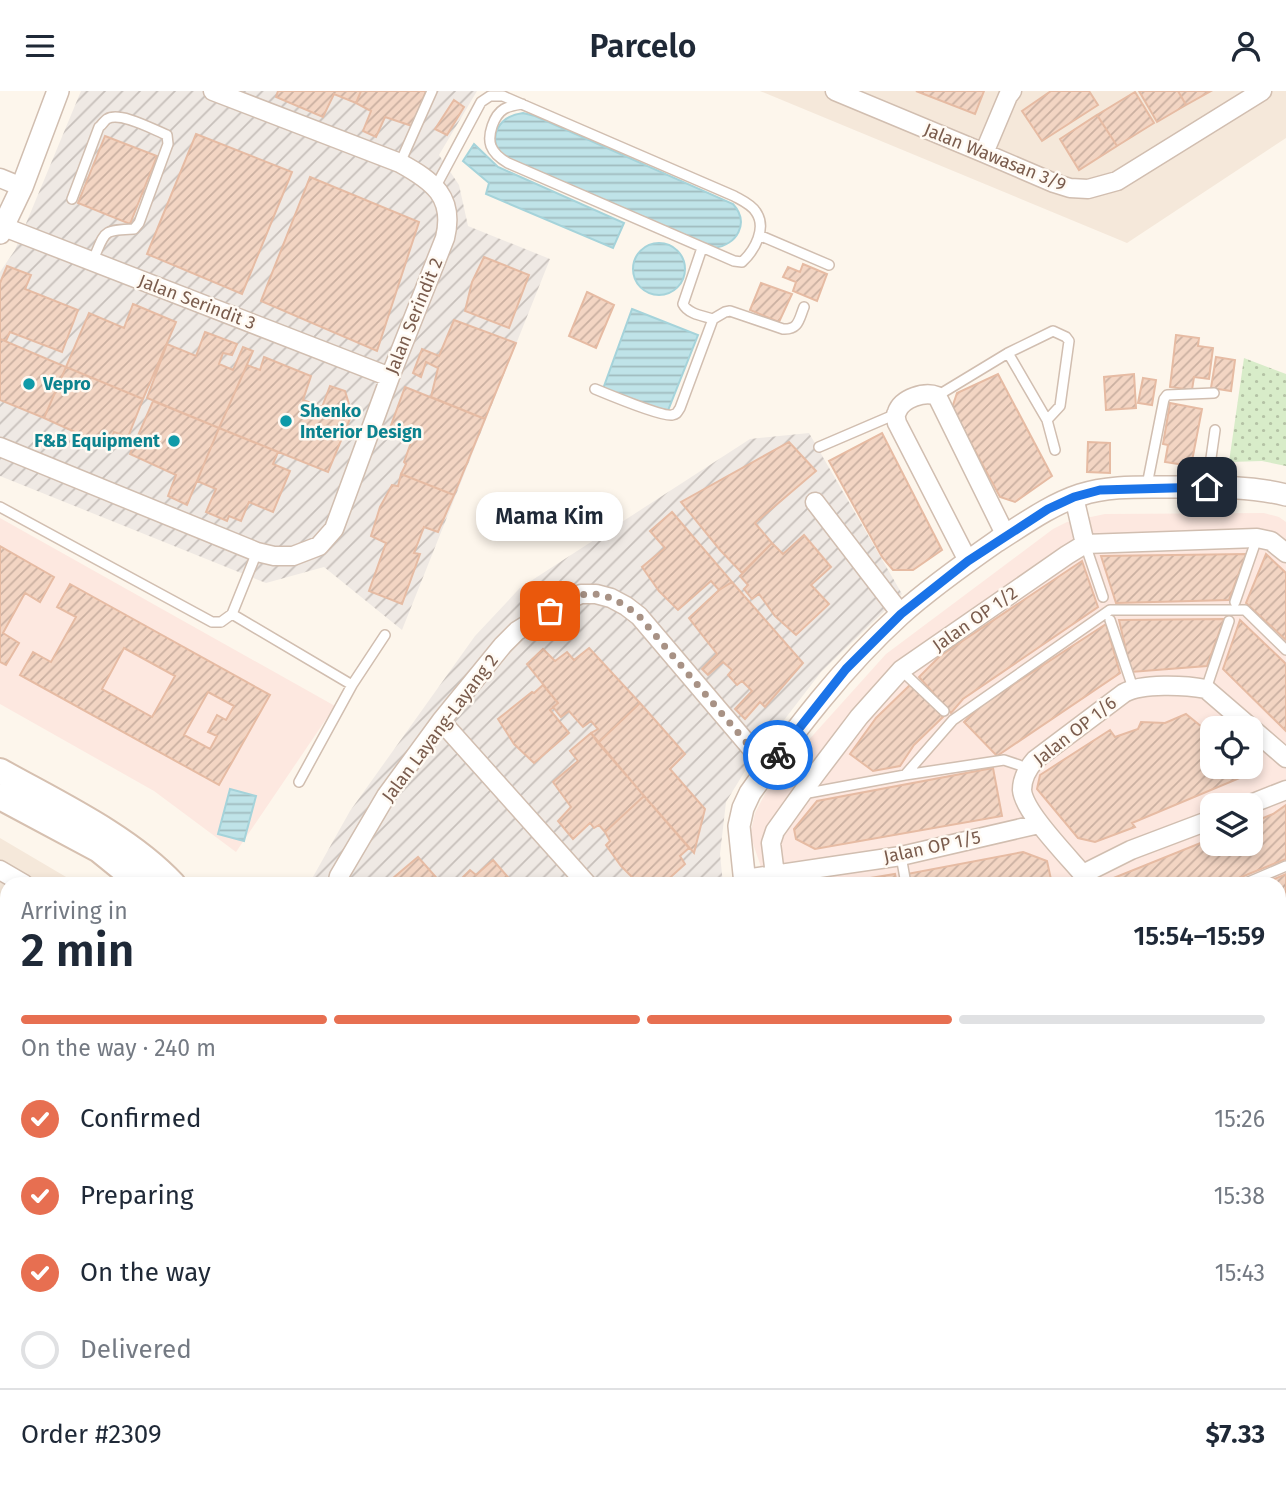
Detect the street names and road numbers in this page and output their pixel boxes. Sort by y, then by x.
street label: Jalan Wawasan 3/9 [921,118,1069,196]
street label: Jalan Serindit 2 [381,254,447,377]
street label: Jalan Serindit 3 [135,270,259,334]
street label: Jalan OP 1/2 [928,582,1022,656]
street label: Jalan Layang-Layang 2 [377,650,503,806]
street label: Jalan OP 1/6 [1029,692,1121,770]
street label: Jalan OP 1/5 [881,826,983,868]

